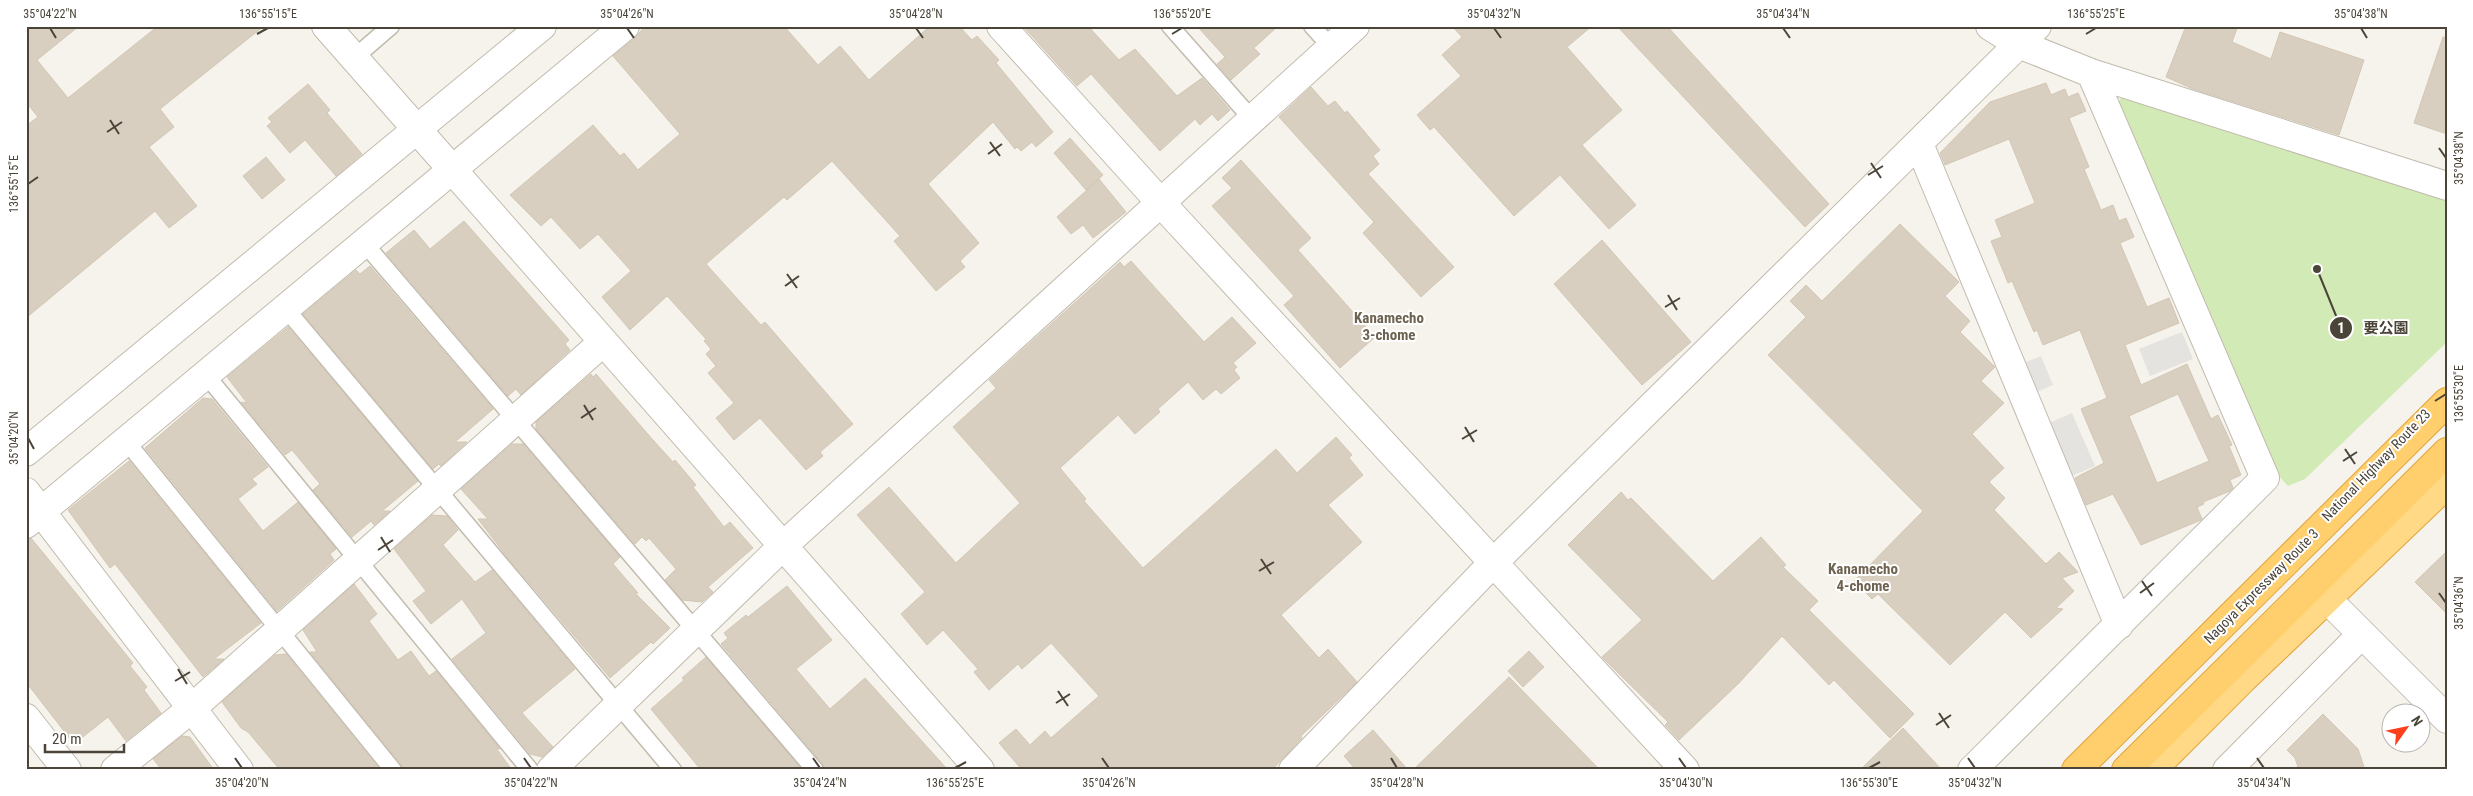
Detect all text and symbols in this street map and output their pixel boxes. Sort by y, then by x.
text: 35°04'22"N [23,7,77,21]
text: 136°55'15"E [239,7,297,21]
text: 35°04'26"N [600,7,654,21]
text: 35°04'28"N [889,7,943,21]
text: 136°55'20"E [1153,7,1211,21]
text: 35°04'32"N [1467,7,1521,21]
text: 35°04'34"N [1756,7,1810,21]
text: 136°55'25"E [2067,7,2125,21]
text: 35°04'38"N [2334,7,2388,21]
text: 35°04'38"N [2452,131,2466,185]
text: 136°55'15"E [7,155,21,213]
district label: Kanamecho 3-chome [1354,309,1424,344]
callout: 要公園 [2328,313,2418,343]
text: 1 [2337,319,2345,337]
text: 要公園 [2363,319,2409,337]
text: 136°55'30"E [2452,365,2466,423]
street label: National Highway Route 23 [2319,406,2433,524]
text: 35°04'20"N [7,411,21,465]
street label: Nagoya Expressway Route 3 [2200,525,2322,647]
district label: Kanamecho 4-chome [1828,560,1898,595]
text: 35°04'36"N [2452,576,2466,630]
north arrow [2380,704,2430,754]
text: N [2408,713,2426,729]
scale bar [45,721,124,753]
text: 20 m [52,730,82,748]
text: 35°04'20"N [215,776,269,790]
text: 35°04'22"N [504,776,558,790]
text: 35°04'24"N [793,776,847,790]
text: 136°55'25"E [926,776,984,790]
text: 35°04'26"N [1082,776,1136,790]
text: 35°04'28"N [1370,776,1424,790]
text: 35°04'30"N [1659,776,1713,790]
text: 136°55'30"E [1840,776,1898,790]
text: 35°04'32"N [1948,776,2002,790]
text: 35°04'34"N [2237,776,2291,790]

